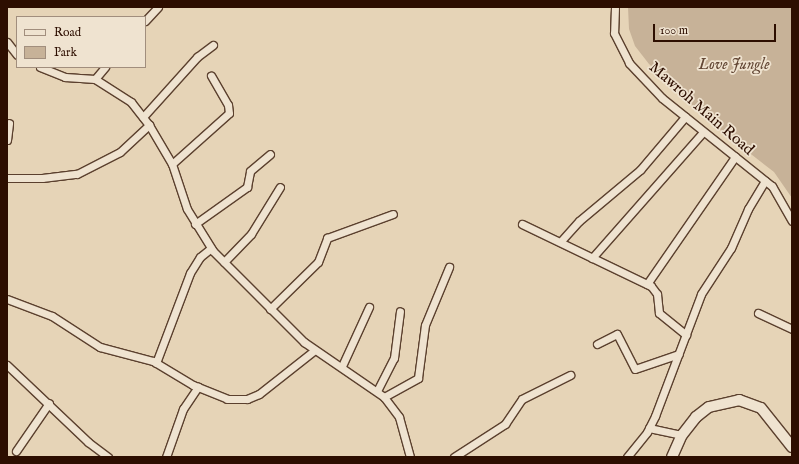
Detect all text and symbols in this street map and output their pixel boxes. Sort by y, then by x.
legend [16,16,146,68]
scale bar [655,16,778,42]
text: 100 m [660,23,688,38]
text: Road [54,25,81,40]
text: Park [54,45,77,60]
park label: Love Jungle [699,55,769,75]
street label: Mawroh Main Road [644,58,758,160]

